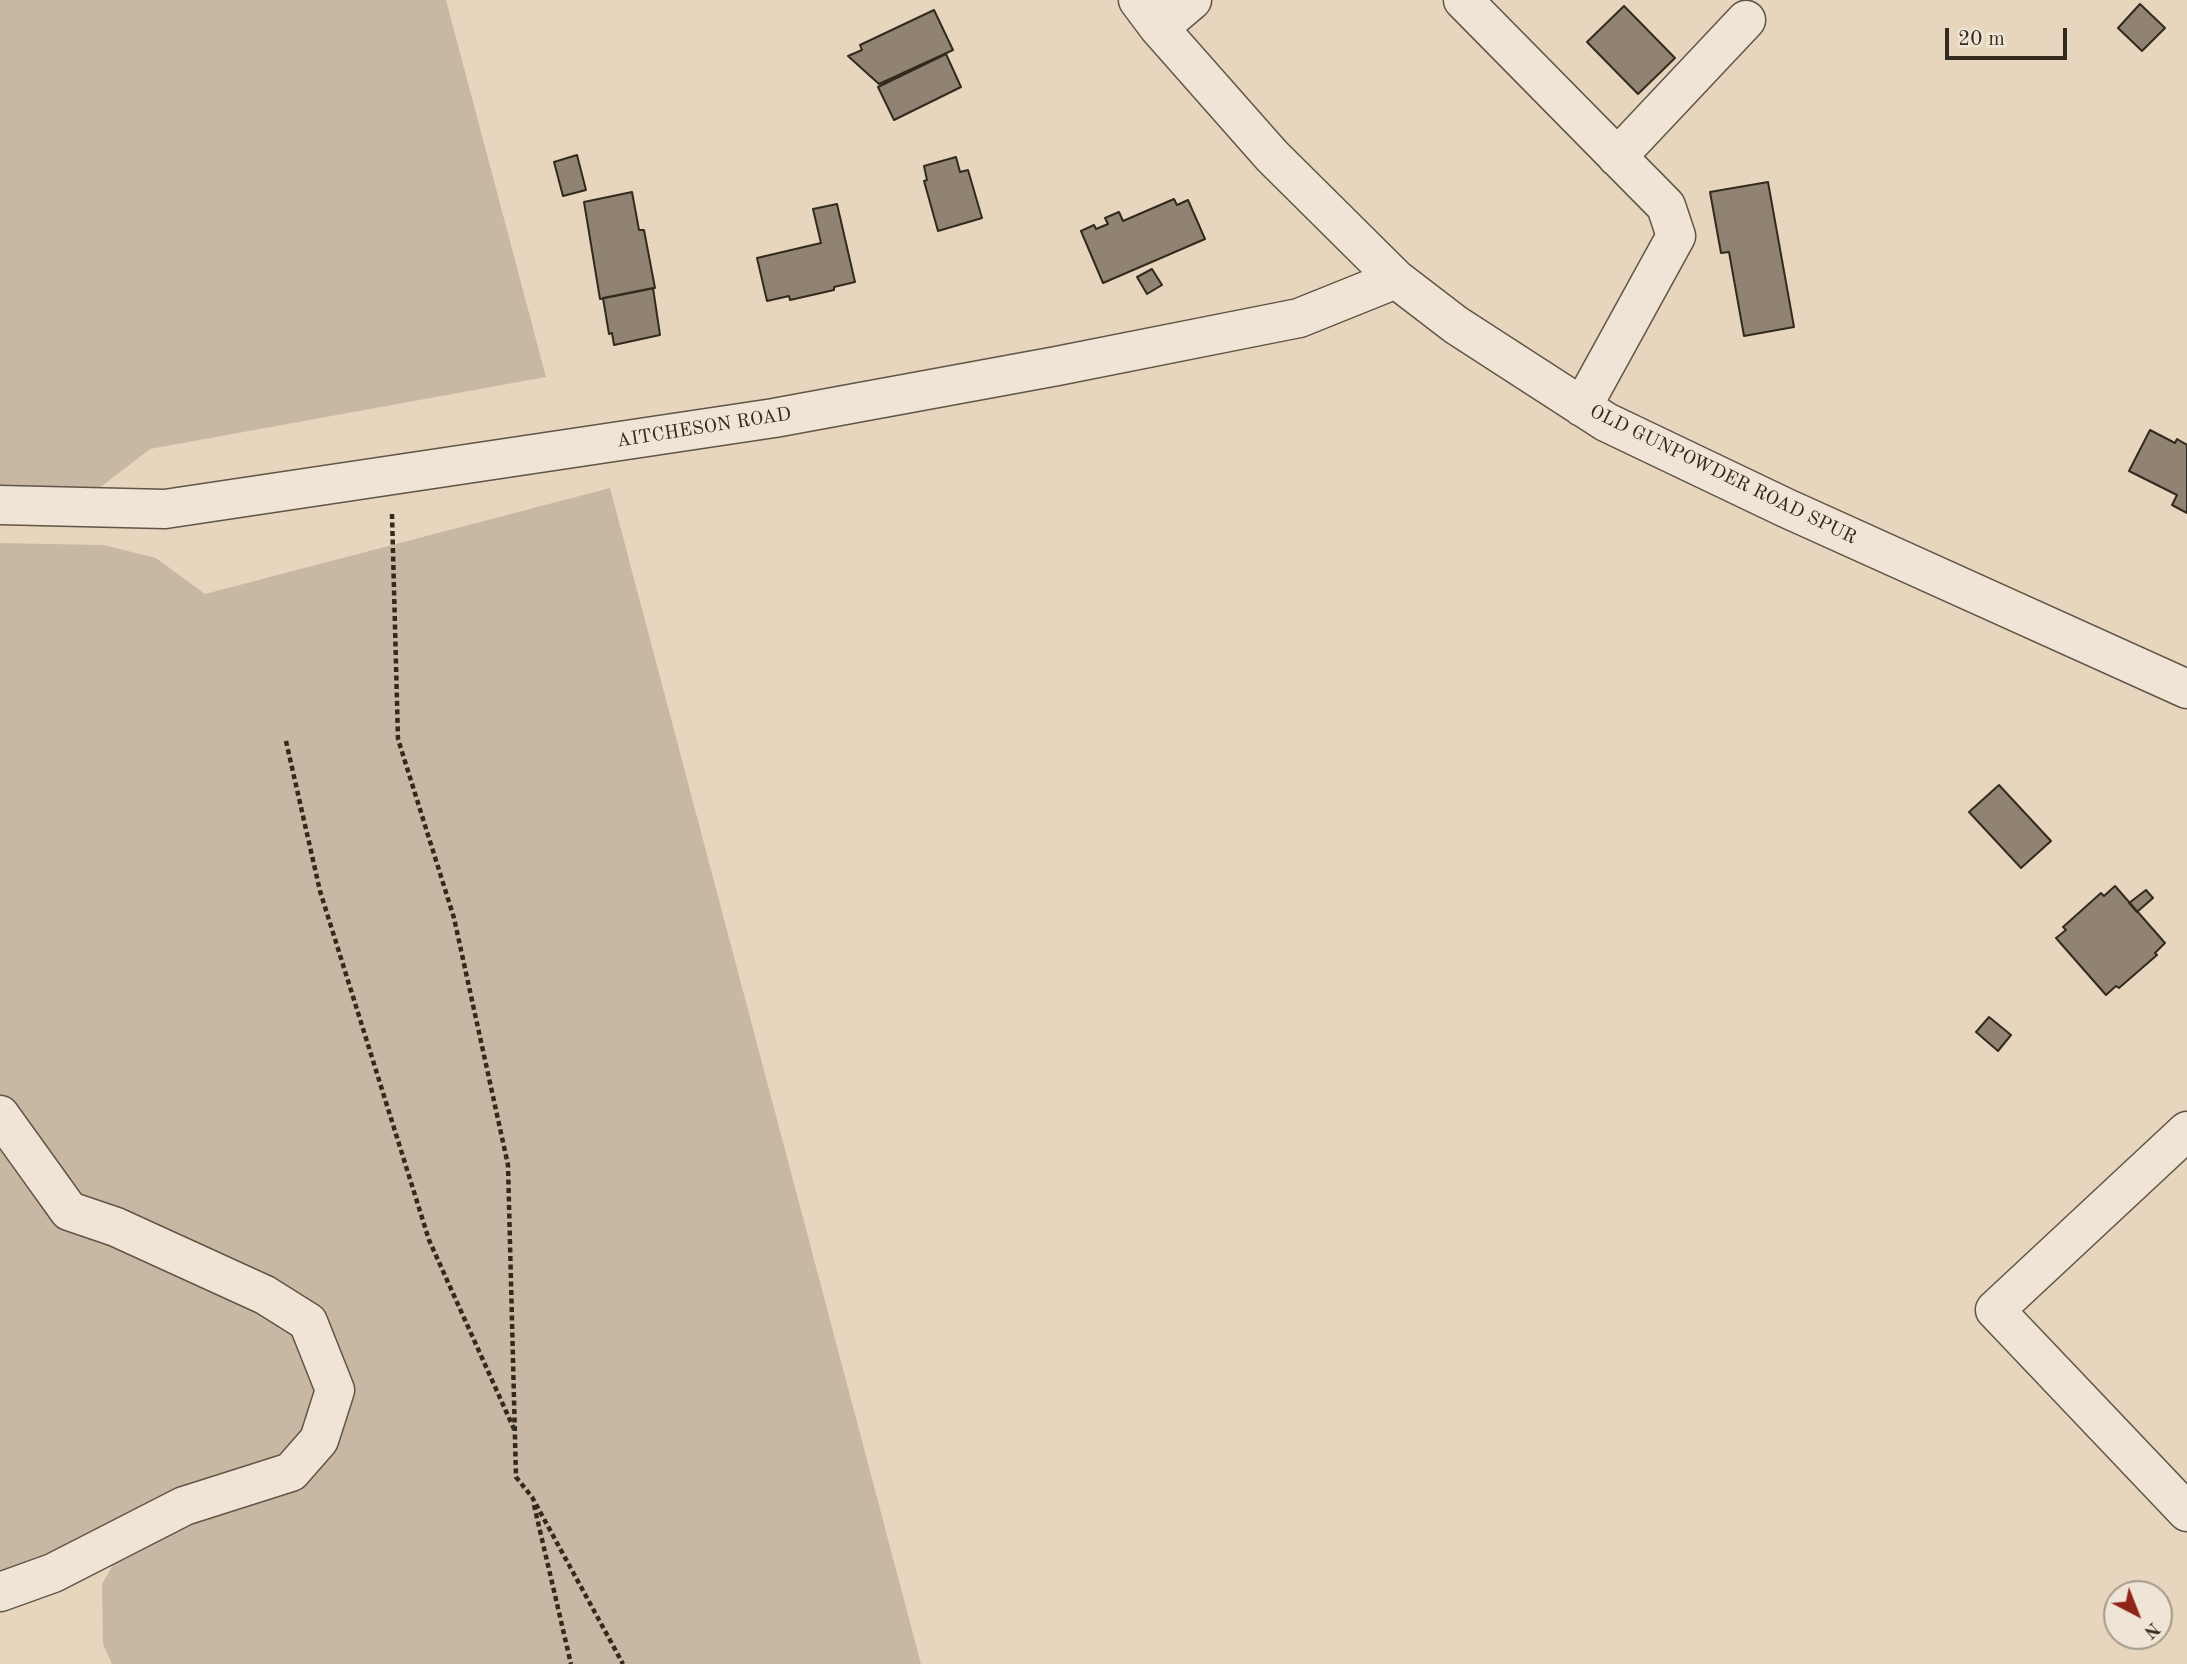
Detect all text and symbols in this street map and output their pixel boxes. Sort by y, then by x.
scale bar [1949,14,2072,58]
text: 20 m [1958,29,2005,50]
street label: OLD GUNPOWDER ROAD SPUR [1586,400,1860,550]
street label: AITCHESON ROAD [615,403,793,453]
north arrow [2103,1580,2173,1650]
text: N [2139,1618,2163,1641]

